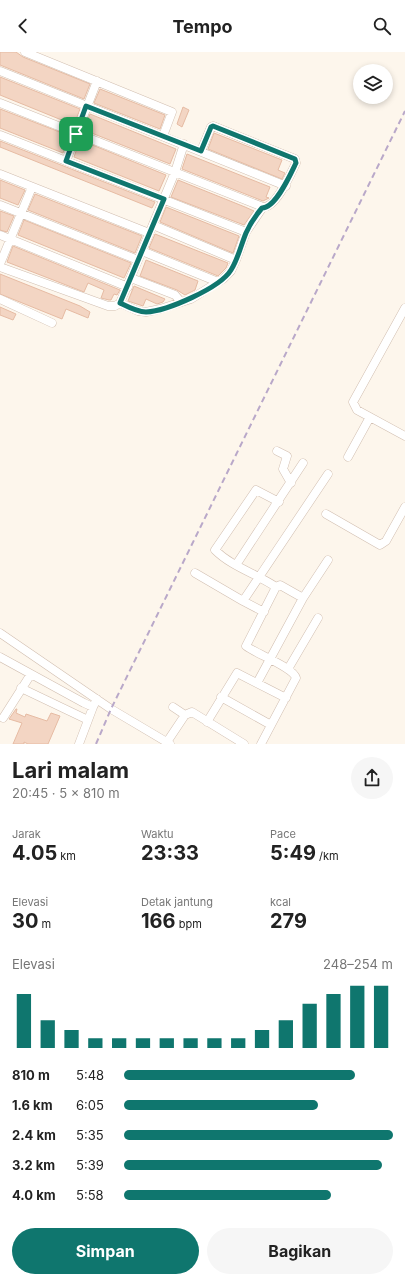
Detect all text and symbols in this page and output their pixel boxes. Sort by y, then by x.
icon: back [12,15,34,37]
icon: search [371,15,393,37]
text: Tempo [172,16,233,37]
map controls [353,64,393,104]
button: layers [353,64,393,104]
pin [59,117,93,151]
icon: arrive [65,123,87,145]
text: Lari malam [12,757,129,783]
button: share [351,757,393,799]
text: 20:45 · 5 × 810 m [12,785,120,801]
text: Jarak [12,827,41,841]
text: Waktu [141,827,174,841]
text: Pace [270,827,296,841]
text: 4.05 [12,841,57,865]
text: 23:33 [141,841,199,865]
text: 5:49 [270,841,316,865]
text: km [57,849,76,863]
text: /km [316,849,339,863]
text: Elevasi [12,895,48,909]
text: Detak jantung [141,895,213,909]
text: kcal [270,895,291,909]
text: 30 [12,909,38,933]
text: 166 [141,909,176,933]
text: 279 [270,909,307,933]
text: m [38,917,51,931]
text: bpm [176,917,202,931]
text: Elevasi [12,956,55,972]
text: 248–254 m [323,956,393,972]
text: 810 m [12,1067,50,1083]
text: 5:48 [76,1067,104,1083]
text: 1.6 km [12,1097,53,1113]
text: 6:05 [76,1097,104,1113]
text: 2.4 km [12,1127,56,1143]
text: 5:35 [76,1127,104,1143]
text: 3.2 km [12,1157,55,1173]
text: 5:39 [76,1157,104,1173]
text: 4.0 km [12,1187,56,1203]
text: 5:58 [76,1187,104,1203]
button: Simpan [12,1228,199,1274]
button: Bagikan [207,1228,393,1274]

